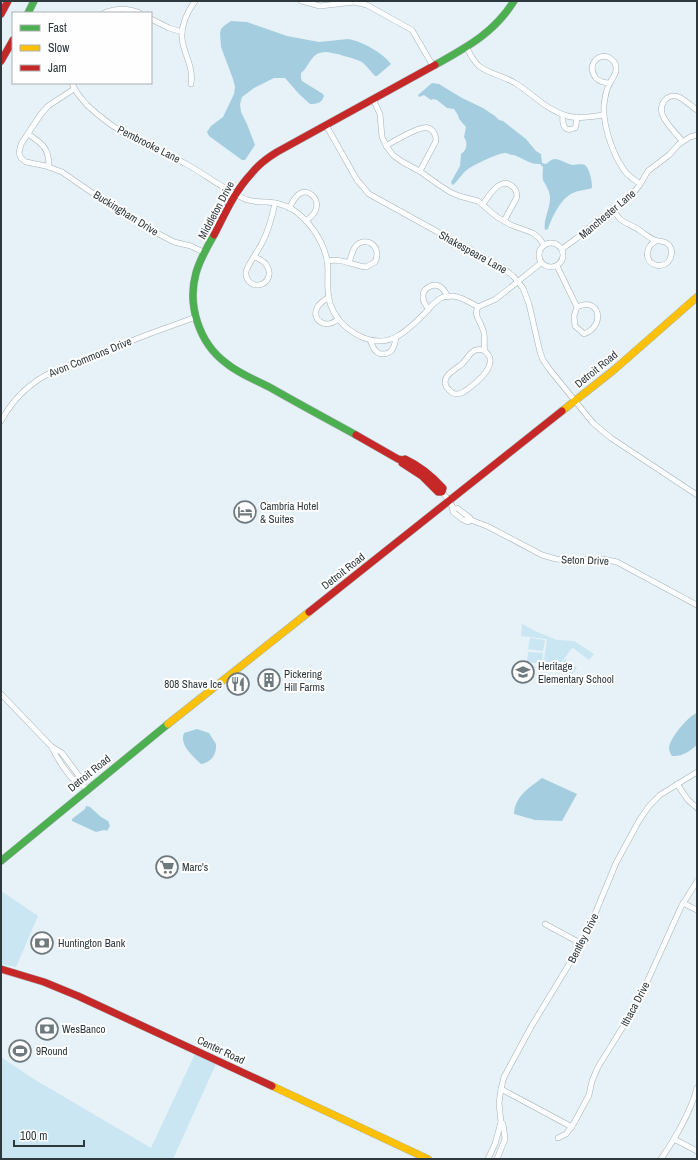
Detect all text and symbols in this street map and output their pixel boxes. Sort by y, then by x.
legend [12,12,152,84]
text: Fast [48,20,67,36]
text: Slow [48,40,70,56]
text: Jam [48,60,67,76]
street label: Pembrooke Lane [115,122,183,166]
street label: Middleton Drive [195,179,237,241]
street label: Manchester Lane [576,186,638,242]
street label: Buckingham Drive [91,187,161,239]
street label: Shakespeare Lane [436,228,510,276]
street label: Avon Commons Drive [46,334,133,380]
street label: Detroit Road [572,347,620,391]
hotel icon: Cambria Hotel & Suites [232,499,258,525]
place label: Cambria Hotel & Suites [260,499,318,526]
street label: Detroit Road [319,550,367,592]
street label: Seton Drive [561,552,609,568]
school or university icon: Heritage Elementary School [510,659,536,685]
place label: Heritage Elementary School [538,659,614,686]
building icon: Pickering Hill Farms [256,667,282,693]
place label: Pickering Hill Farms [284,667,325,694]
restaurant icon: 808 Shave Ice [225,671,251,697]
place label: 808 Shave Ice [164,677,222,691]
street label: Detroit Road [65,751,113,795]
supermarket icon: Marc's [154,854,180,880]
place label: Marc's [182,860,209,874]
street label: Bentley Drive [564,911,602,965]
bank icon: Huntington Bank [29,930,55,956]
place label: Huntington Bank [58,936,126,950]
street label: Ithaca Drive [617,979,653,1029]
bank icon: WesBanco [34,1016,60,1042]
place label: WesBanco [62,1022,105,1036]
street label: Center Road [195,1033,247,1067]
sports icon: 9Round [7,1038,33,1064]
place label: 9Round [36,1044,68,1058]
scale bar [14,1122,84,1148]
text: 100 m [20,1128,47,1144]

